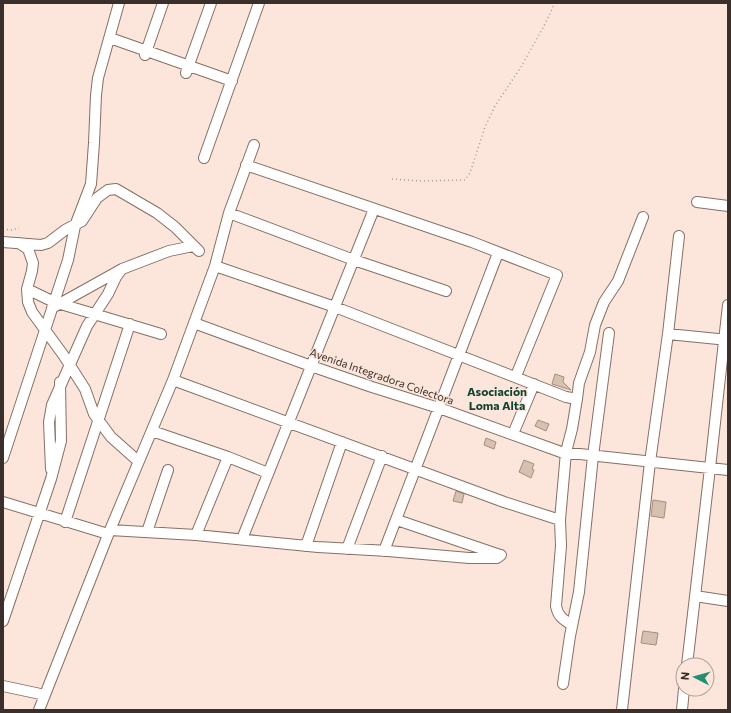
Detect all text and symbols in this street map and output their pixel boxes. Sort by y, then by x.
street label: Avenida Integradora Colectora [308,345,456,407]
district label: Asociación Loma Alta [467,384,527,412]
north arrow [675,657,715,697]
text: N [678,671,691,681]

